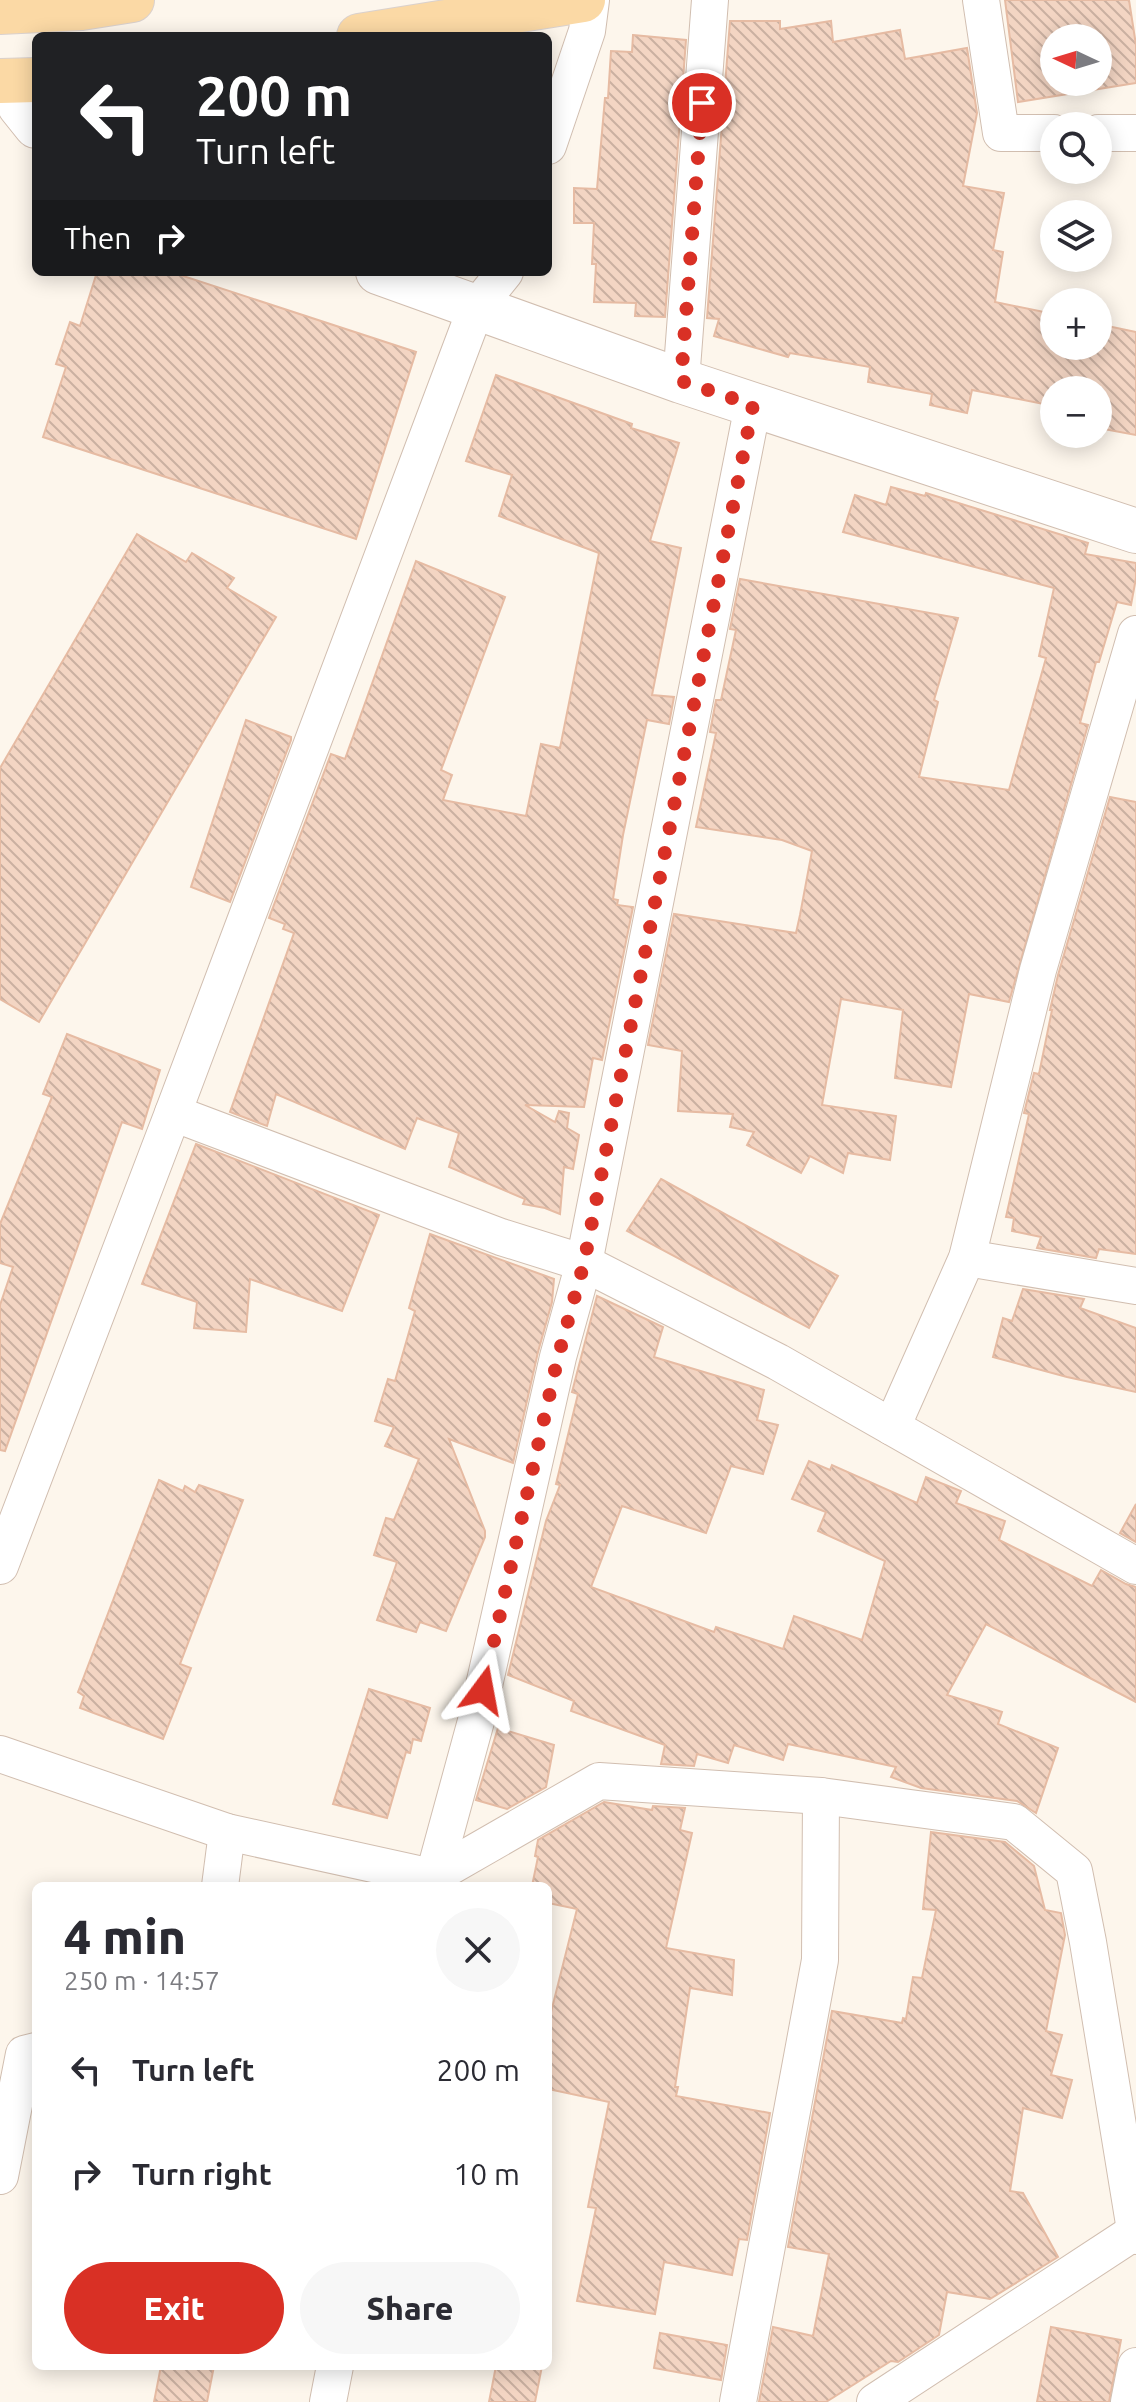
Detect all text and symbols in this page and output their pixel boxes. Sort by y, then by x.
north arrow [1040,24,1112,96]
map controls [1040,24,1112,448]
icon: left [64,64,168,168]
text: 200 m [196,64,352,127]
pin [668,69,736,137]
icon: arrive [680,81,724,125]
button: search [1040,112,1112,184]
text: Turn left [196,130,335,171]
button: layers [1040,200,1112,272]
icon: right [148,216,192,260]
text: Then [64,221,132,255]
button: + [1040,288,1112,360]
button: − [1040,376,1112,448]
position arrow [441,1648,525,1732]
button: close [436,1908,520,1992]
text: 4 min [64,1909,186,1963]
text: 250 m · 14:57 [64,1966,220,1995]
icon: left [64,2048,108,2092]
text: Turn left [132,2053,254,2087]
text: 200 m [436,2053,520,2087]
icon: right [64,2152,108,2196]
text: Turn right [132,2157,272,2191]
text: 10 m [453,2157,520,2191]
button: Exit [64,2262,284,2354]
button: Share [300,2262,520,2354]

